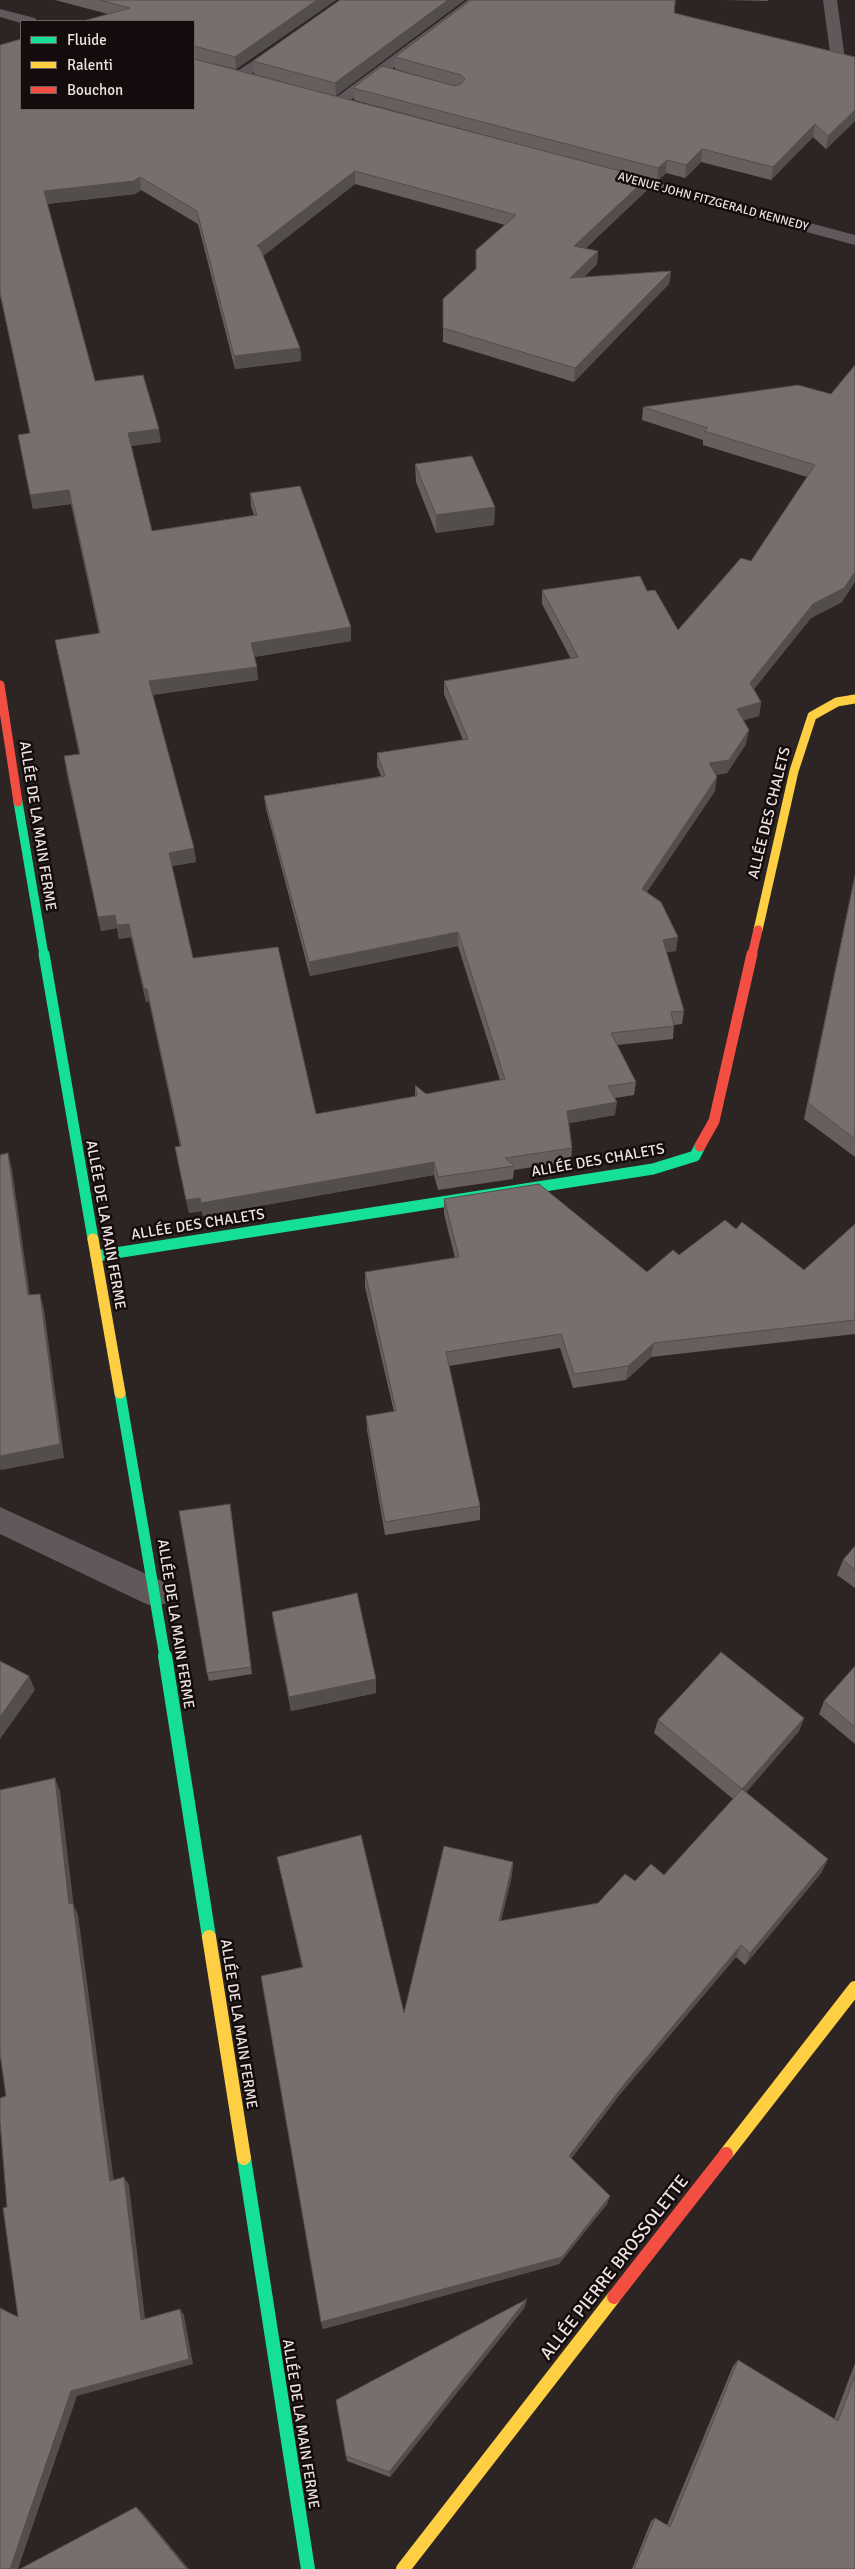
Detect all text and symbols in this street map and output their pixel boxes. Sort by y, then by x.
legend [20,20,195,110]
text: Fluide [67,31,107,49]
text: Ralenti [67,56,113,74]
text: Bouchon [67,81,123,99]
street label: AVENUE JOHN FITZGERALD KENNEDY [616,170,810,234]
street label: ALLÉE DE LA MAIN FERME [15,740,59,912]
street label: ALLÉE DES CHALETS [745,745,795,881]
street label: ALLÉE DE LA MAIN FERME [81,1139,129,1311]
street label: ALLÉE DES CHALETS [530,1140,666,1182]
street label: ALLÉE DES CHALETS [130,1206,266,1244]
street label: ALLÉE DE LA MAIN FERME [153,1538,197,1710]
street label: ALLÉE DE LA MAIN FERME [216,1938,260,2110]
street label: ALLÉE PIERRE BROSSOLETTE [536,2171,694,2365]
street label: ALLÉE DE LA MAIN FERME [278,2338,322,2510]

